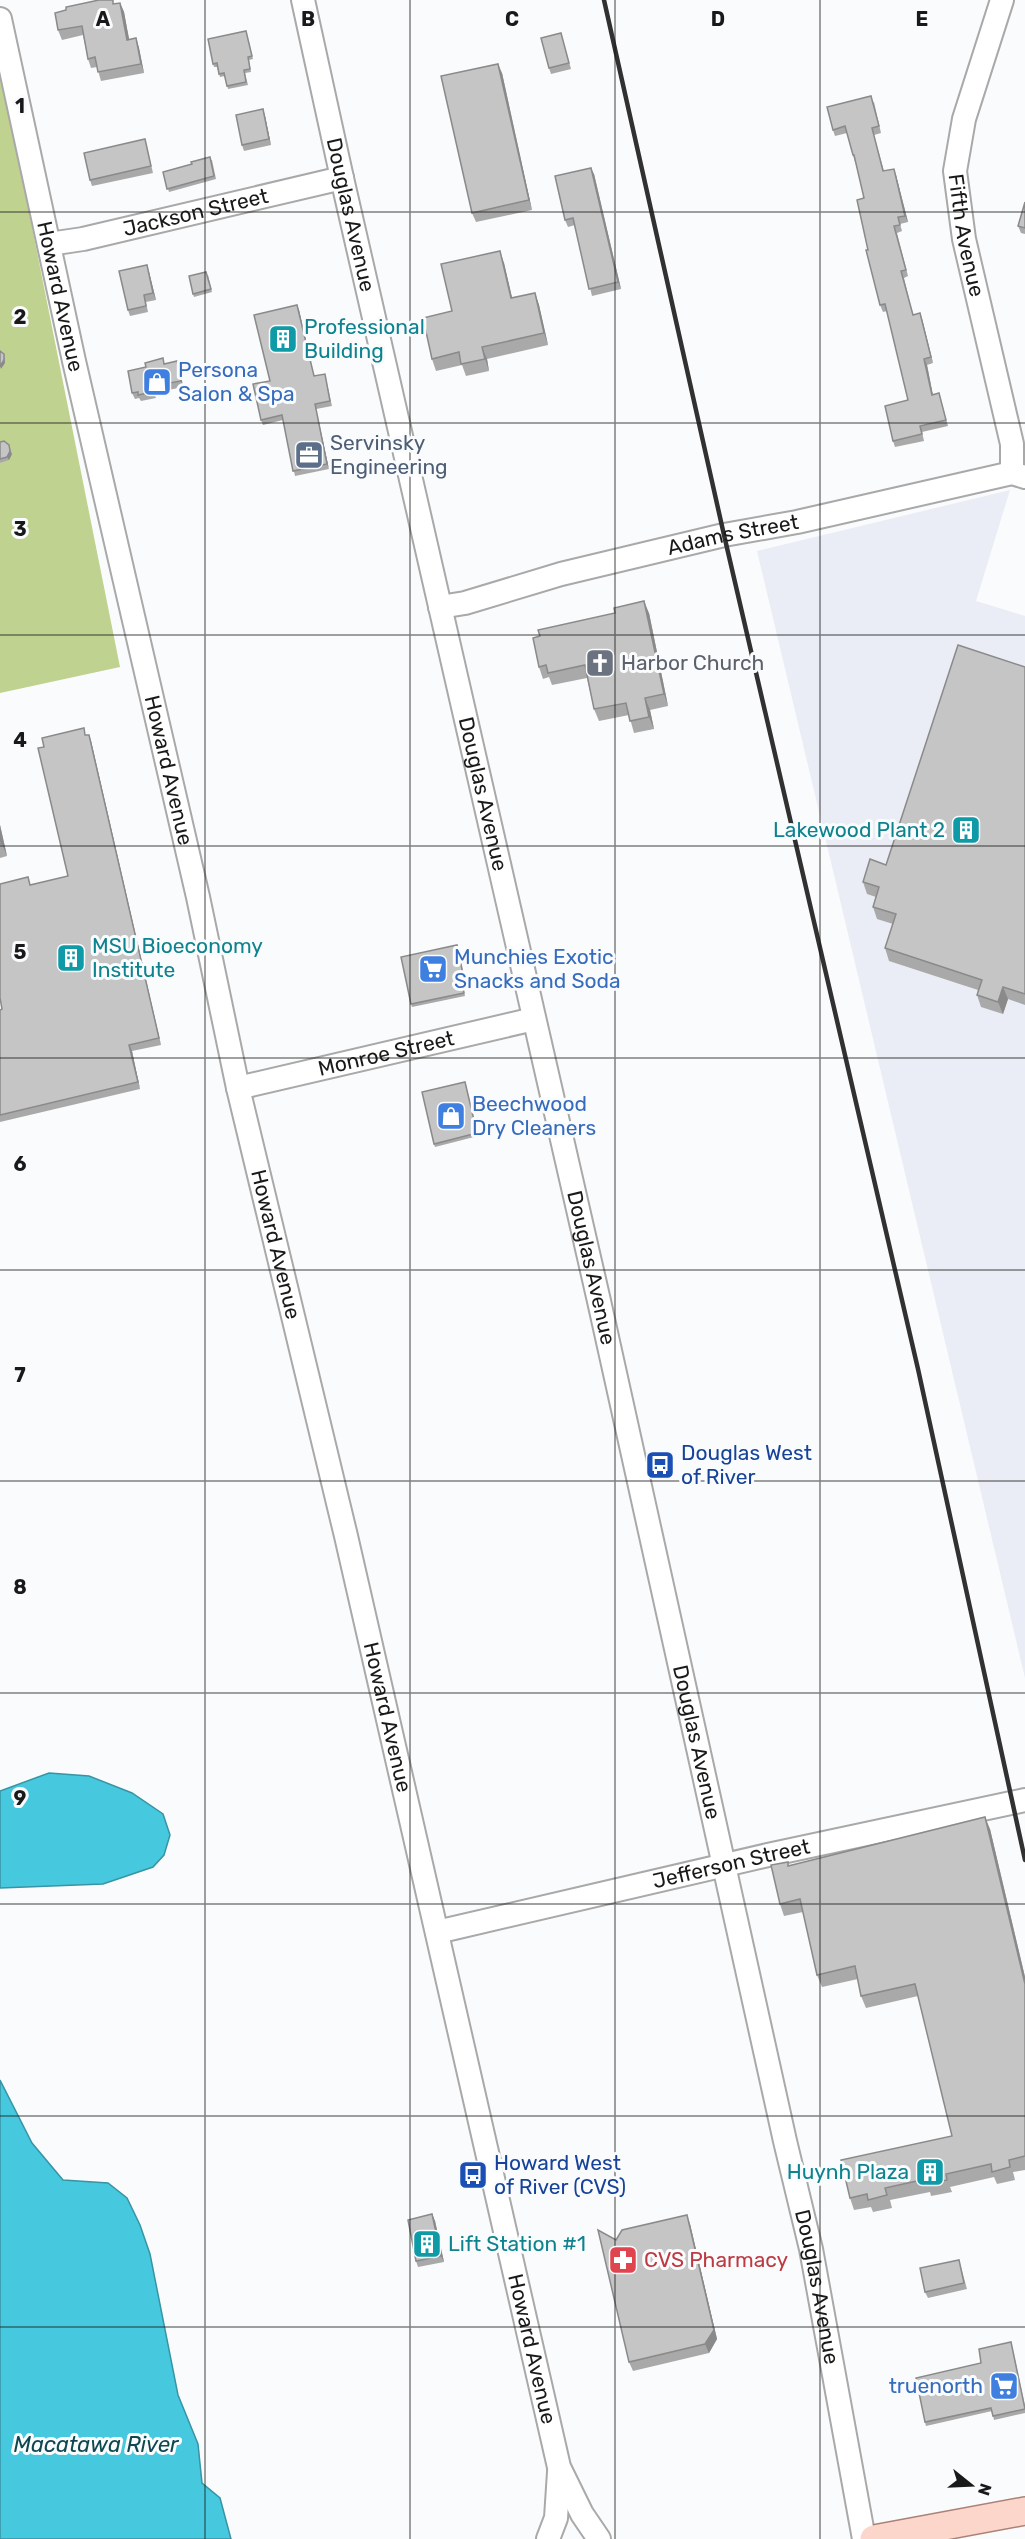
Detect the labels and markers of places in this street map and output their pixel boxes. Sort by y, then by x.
place label: Professional Building [304,314,425,363]
building icon: Professional Building [267,323,299,355]
place label: Persona Salon & Spa [178,357,295,406]
shop icon: Persona Salon & Spa [141,366,173,398]
place label: Servinsky Engineering [330,430,448,479]
office icon: Servinsky Engineering [293,439,325,471]
church icon: Harbor Church [584,647,616,679]
place label: Harbor Church [621,650,764,675]
building icon: Lakewood Plant 2 [950,814,982,846]
place label: Lakewood Plant 2 [773,817,945,842]
place label: MSU Bioeconomy Institute [92,933,263,982]
building icon: MSU Bioeconomy Institute [55,942,87,974]
place label: Munchies Exotic Snacks and Soda [454,944,621,993]
supermarket icon: Munchies Exotic Snacks and Soda [417,953,449,985]
place label: Beechwood Dry Cleaners [472,1091,596,1140]
shop icon: Beechwood Dry Cleaners [435,1100,467,1132]
place label: Douglas West of River [681,1440,812,1489]
bus stop icon: Douglas West of River [644,1449,676,1481]
place label: Howard West of River (CVS) [494,2150,626,2199]
building icon: Huynh Plaza [914,2156,946,2188]
bus stop icon: Howard West of River (CVS) [457,2159,489,2191]
place label: Huynh Plaza [787,2159,909,2184]
building icon: Lift Station #1 [411,2228,443,2260]
place label: Lift Station #1 [448,2231,586,2256]
pharmacy icon: CVS Pharmacy [607,2244,639,2276]
place label: CVS Pharmacy [644,2247,789,2272]
supermarket icon: truenorth [988,2370,1020,2402]
place label: truenorth [889,2373,983,2398]

